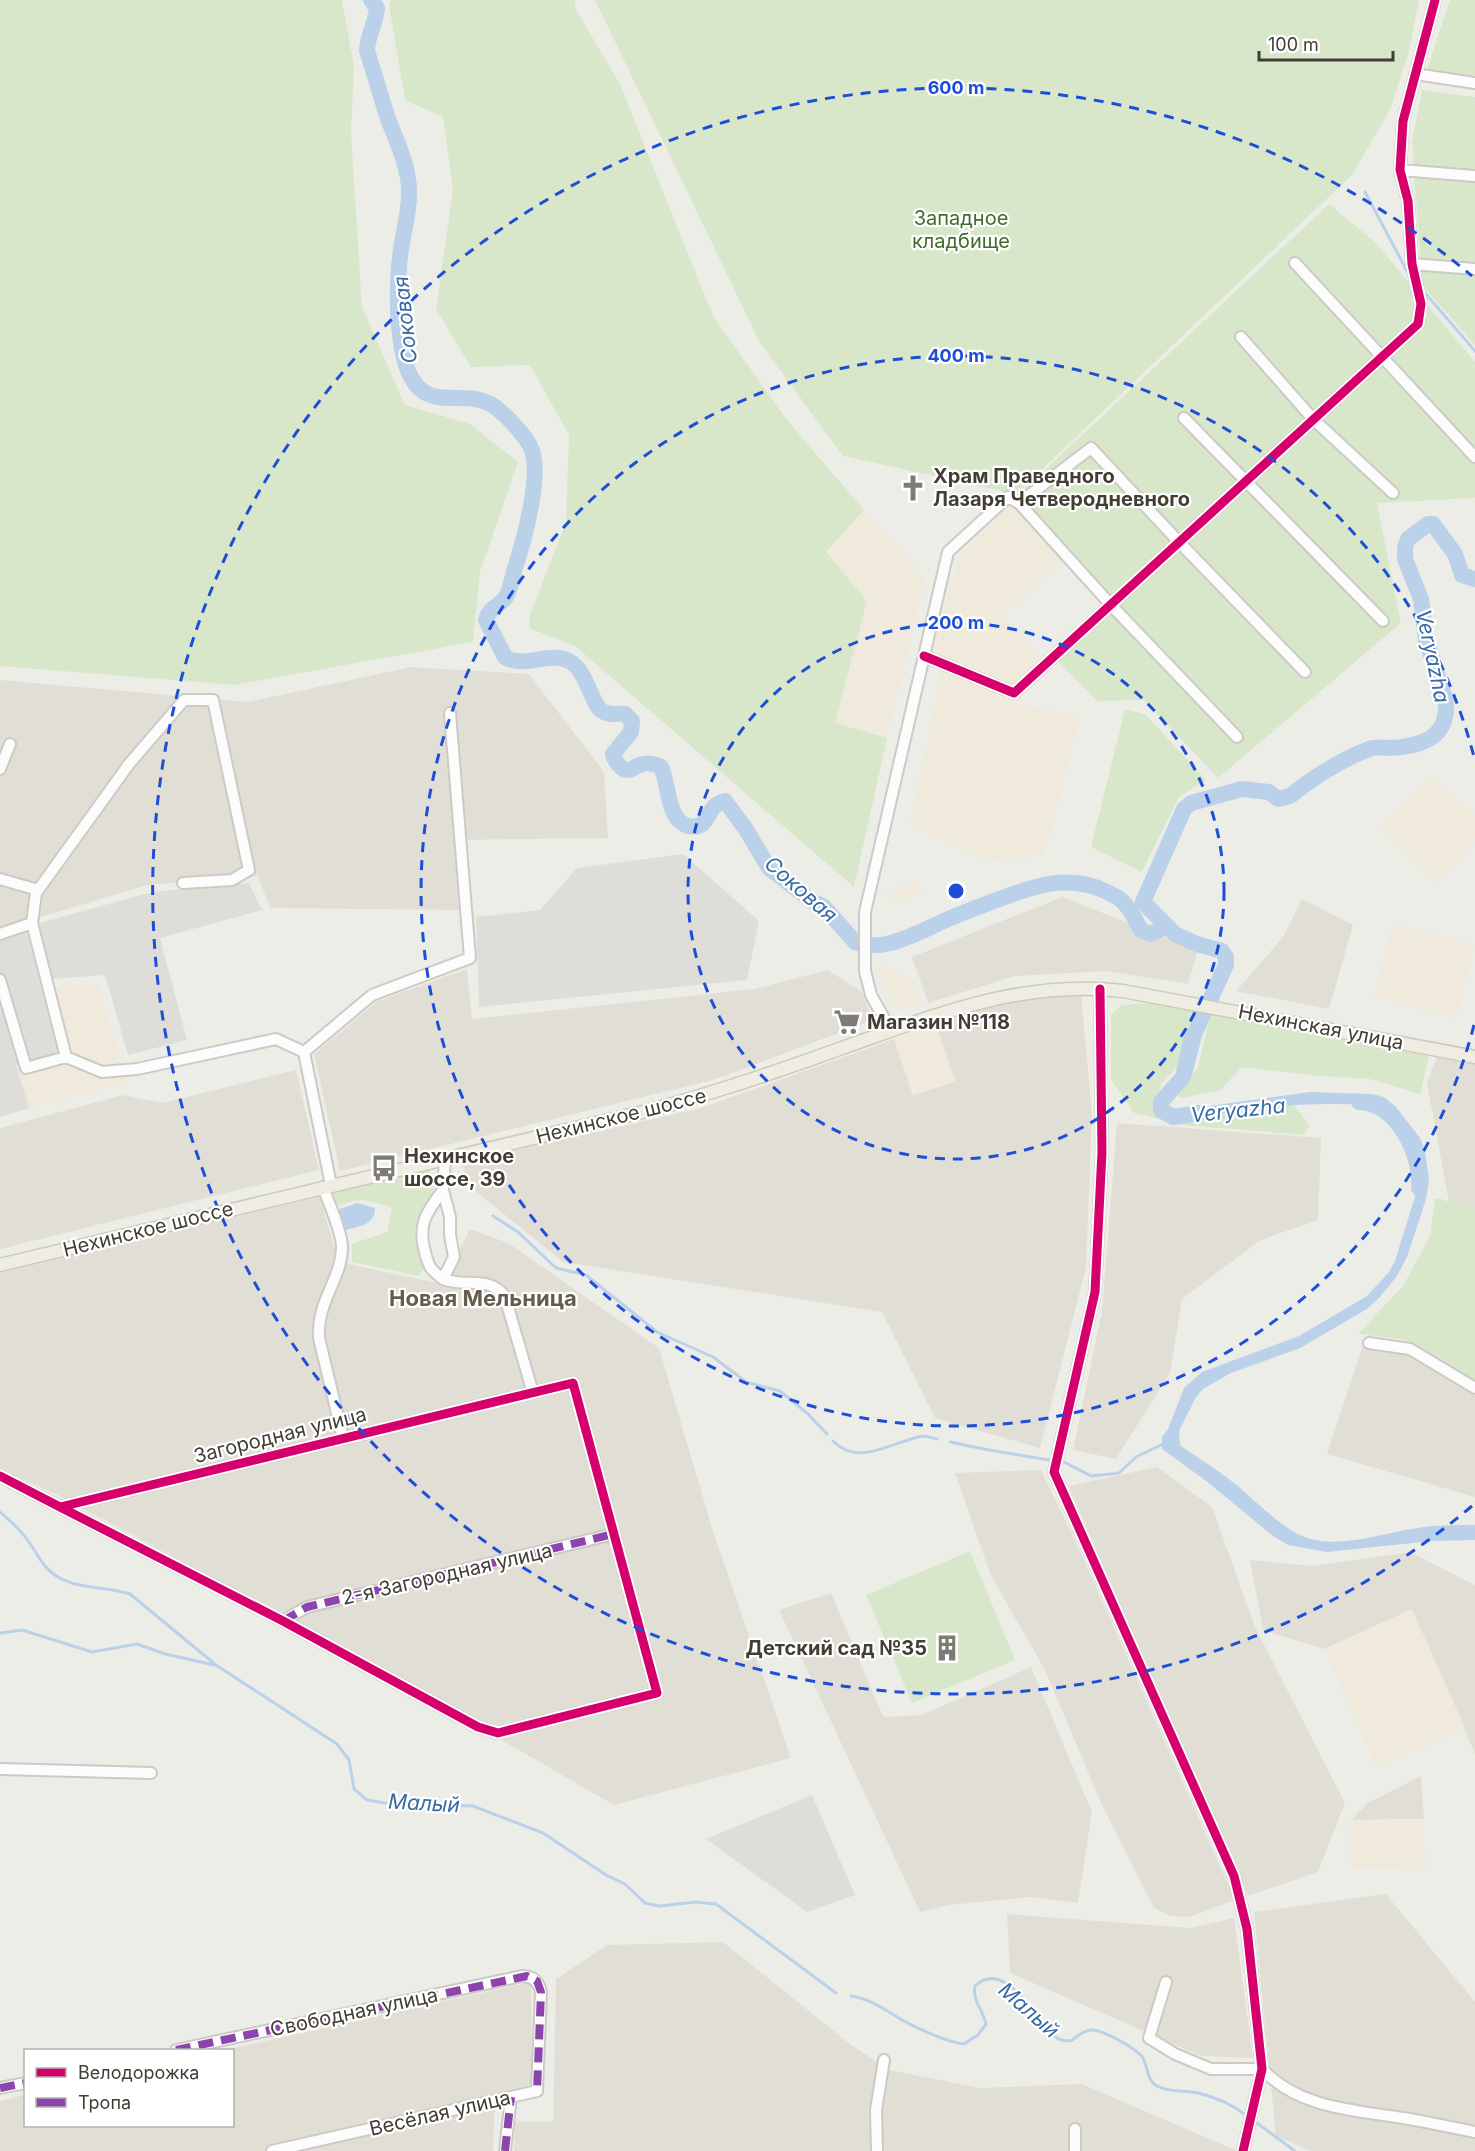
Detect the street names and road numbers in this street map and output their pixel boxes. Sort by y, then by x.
street label: Нехинская улица [1236,999,1406,1055]
street label: Нехинское шоссе [533,1083,709,1149]
street label: Нехинское шоссе [60,1196,236,1262]
street label: Загородная улица [191,1402,369,1468]
street label: 2-я Загородная улица [339,1538,555,1610]
street label: Свободная улица [268,1982,440,2042]
street label: Весёлая улица [367,2085,513,2141]

